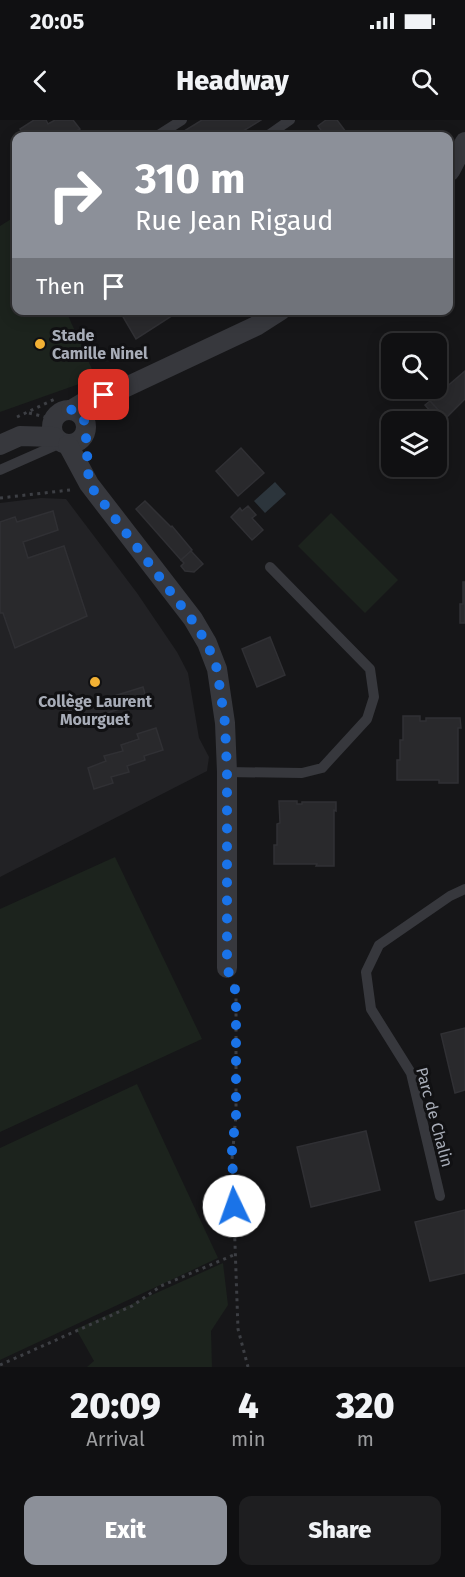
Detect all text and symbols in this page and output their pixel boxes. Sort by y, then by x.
text: 20:05 [30,8,84,35]
icon: back [24,65,57,98]
text: Headway [176,65,289,97]
icon: search [408,65,441,98]
text: 310 m [135,154,245,204]
icon: right [36,156,114,234]
text: Rue Jean Rigaud [135,205,333,237]
icon: arrive [97,270,130,303]
text: Then [36,273,85,300]
place label: Stade Camille Ninel [52,326,148,363]
map controls [381,333,447,477]
button: search [381,333,447,399]
marker: Stade Camille Ninel [33,337,47,351]
pin [78,369,129,420]
icon: arrive [87,378,120,411]
button: layers [381,411,447,477]
marker: Collège Laurent Mourguet [88,675,102,689]
place label: Collège Laurent Mourguet [38,692,153,729]
street label: Parc de Chalin [412,1065,457,1169]
position arrow [202,1174,266,1238]
text: 20:09 [70,1384,161,1428]
text: 4 [238,1384,259,1428]
text: 320 [336,1384,395,1428]
text: Arrival [86,1427,145,1451]
text: min [231,1427,266,1451]
text: m [357,1427,374,1451]
button: Exit [24,1496,227,1565]
button: Share [239,1496,441,1565]

